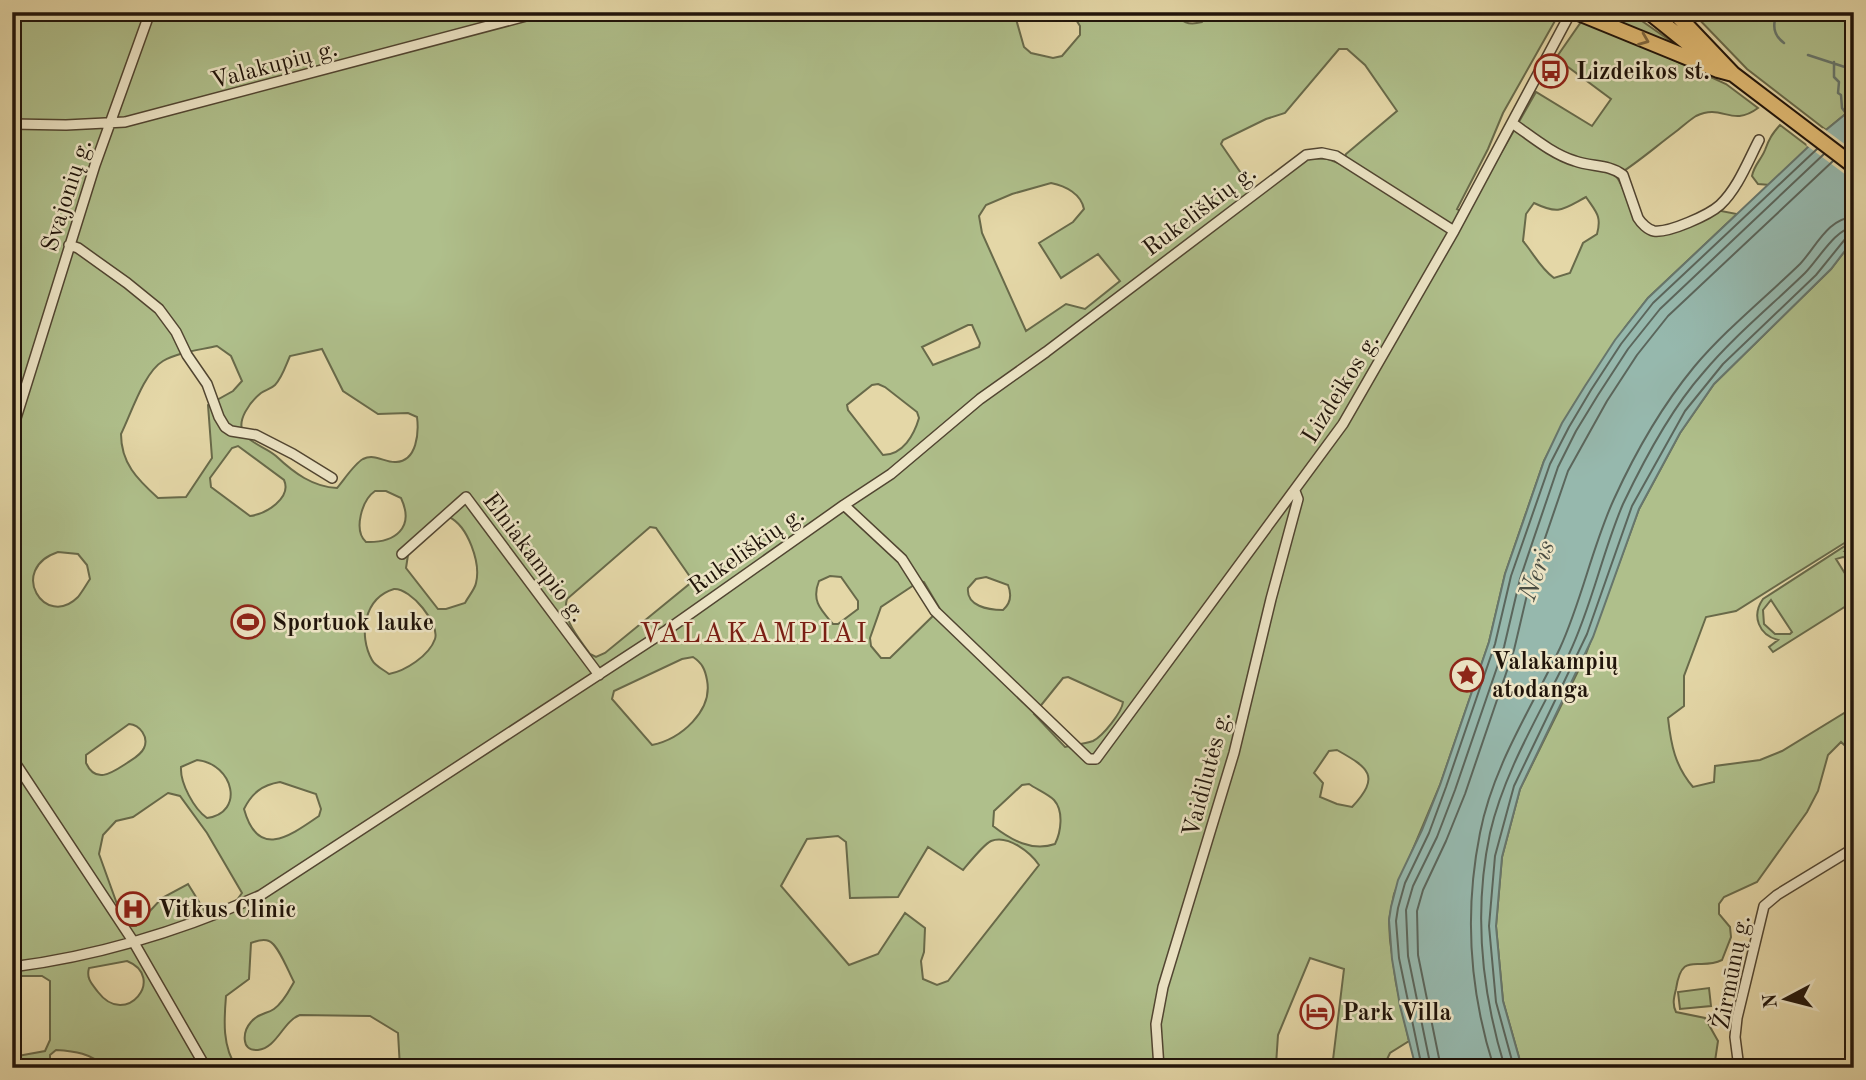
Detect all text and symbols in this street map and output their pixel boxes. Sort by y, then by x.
one-way arrow [1637,32,1649,46]
street label: Valakupių g. [209,37,341,94]
bus stop icon: Lizdeikos st. [1532,52,1570,90]
place label: Lizdeikos st. [1576,61,1710,85]
street label: Svajonių g. [38,136,97,255]
street label: Rukeliškių g. [1139,161,1261,262]
street label: Lizdeikos g. [1299,330,1385,448]
street label: Elniakampio g. [477,489,590,627]
street label: Rukeliškių g. [685,503,809,600]
water label: Neris [1515,537,1561,605]
sports icon: Sportuok lauke [229,603,267,641]
place label: Sportuok lauke [272,612,434,636]
district label: VALAKAMPIAI [639,621,869,649]
place label: Valakampių atodanga [1492,651,1618,703]
place icon: Valakampių atodanga [1448,656,1486,694]
street label: Vaidilutės g. [1180,709,1236,840]
hospital icon: Vitkus Clinic [114,890,152,928]
place label: Vitkus Clinic [158,899,297,923]
street label: Žirmūnų g. [1706,912,1756,1032]
north arrow [1750,964,1820,1034]
text: N [1761,992,1782,1009]
hotel icon: Park Villa [1298,993,1336,1031]
place label: Park Villa [1342,1002,1452,1026]

